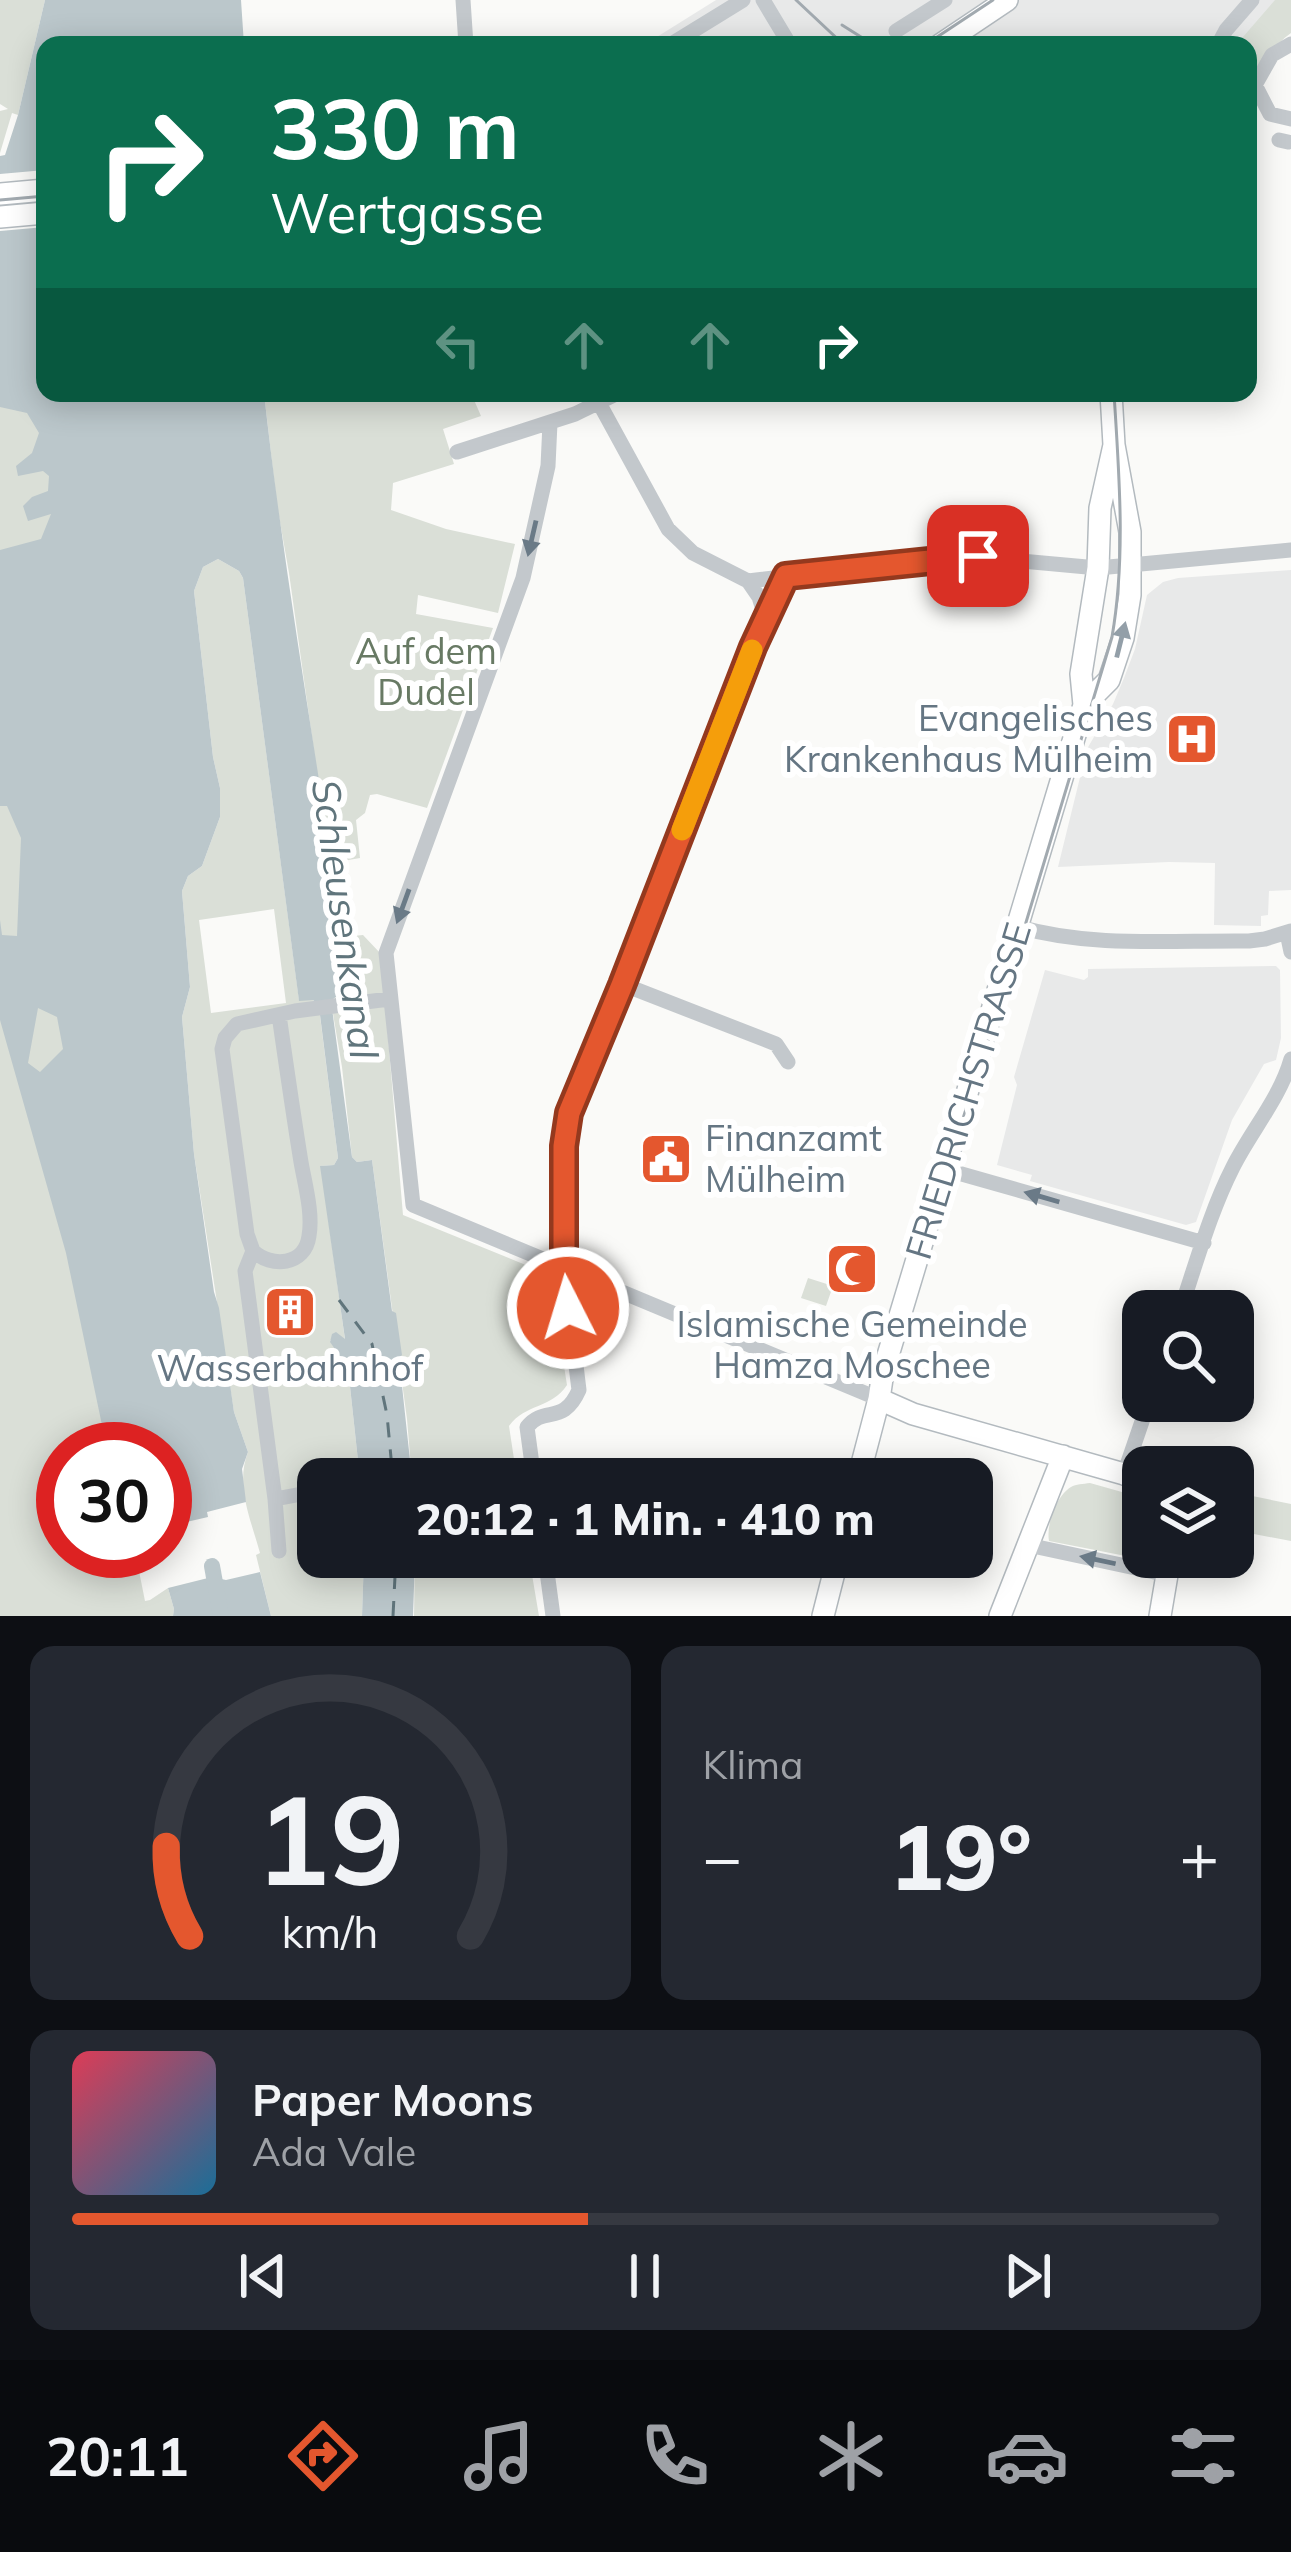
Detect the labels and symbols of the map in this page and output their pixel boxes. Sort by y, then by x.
pin [927,505,1029,607]
one-way arrow [521,519,540,557]
one-way arrow [1112,621,1131,658]
park label: Auf dem Dudel [355,628,497,714]
place label: Evangelisches Krankenhaus Mülheim [784,695,1153,781]
hospital icon: Evangelisches Krankenhaus Mülheim [1164,711,1220,767]
water label: Schleusenkanal [302,776,389,1063]
one-way arrow [393,888,411,924]
street label: FRIEDRICHSTRASSE [895,917,1040,1264]
place label: Finanzamt Mülheim [705,1115,882,1201]
public building icon: Finanzamt Mülheim [638,1131,694,1187]
one-way arrow [1024,1186,1061,1205]
mosque icon: Islamische Gemeinde Hamza Moschee [824,1241,880,1297]
position arrow [505,1245,631,1371]
building icon: Wasserbahnhof [262,1284,318,1340]
place label: Islamische Gemeinde Hamza Moschee [676,1301,1028,1387]
place label: Wasserbahnhof [157,1345,424,1390]
speed limit sign: 30 [36,1422,192,1578]
one-way arrow [1078,1549,1116,1568]

